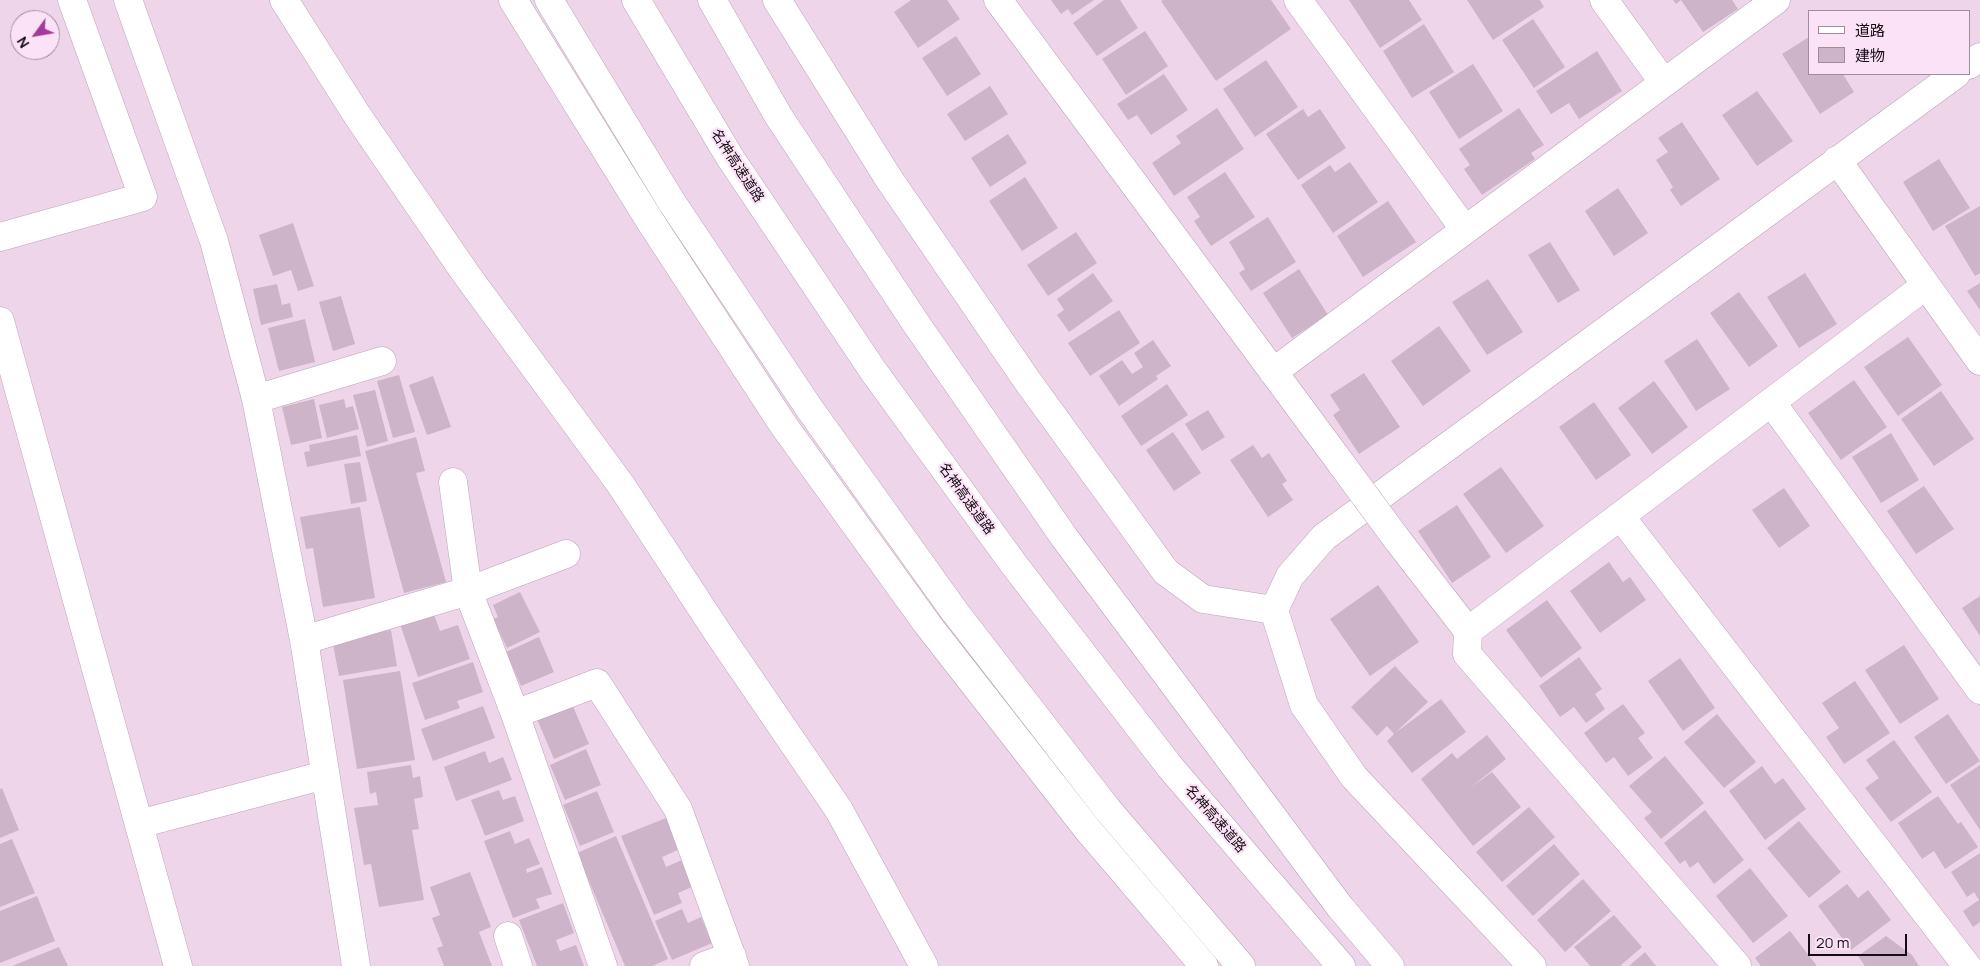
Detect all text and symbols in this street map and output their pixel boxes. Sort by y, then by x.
north arrow [10,10,60,60]
legend [1808,10,1970,75]
text: 道路 [1855,20,1885,41]
text: N [12,33,33,52]
text: 建物 [1855,45,1885,66]
street label: 名神高速道路 [707,126,767,206]
street label: 名神高速道路 [935,460,997,538]
street label: 名神高速道路 [1181,782,1249,856]
scale bar [1810,924,1909,956]
text: 20 m [1816,932,1849,953]

